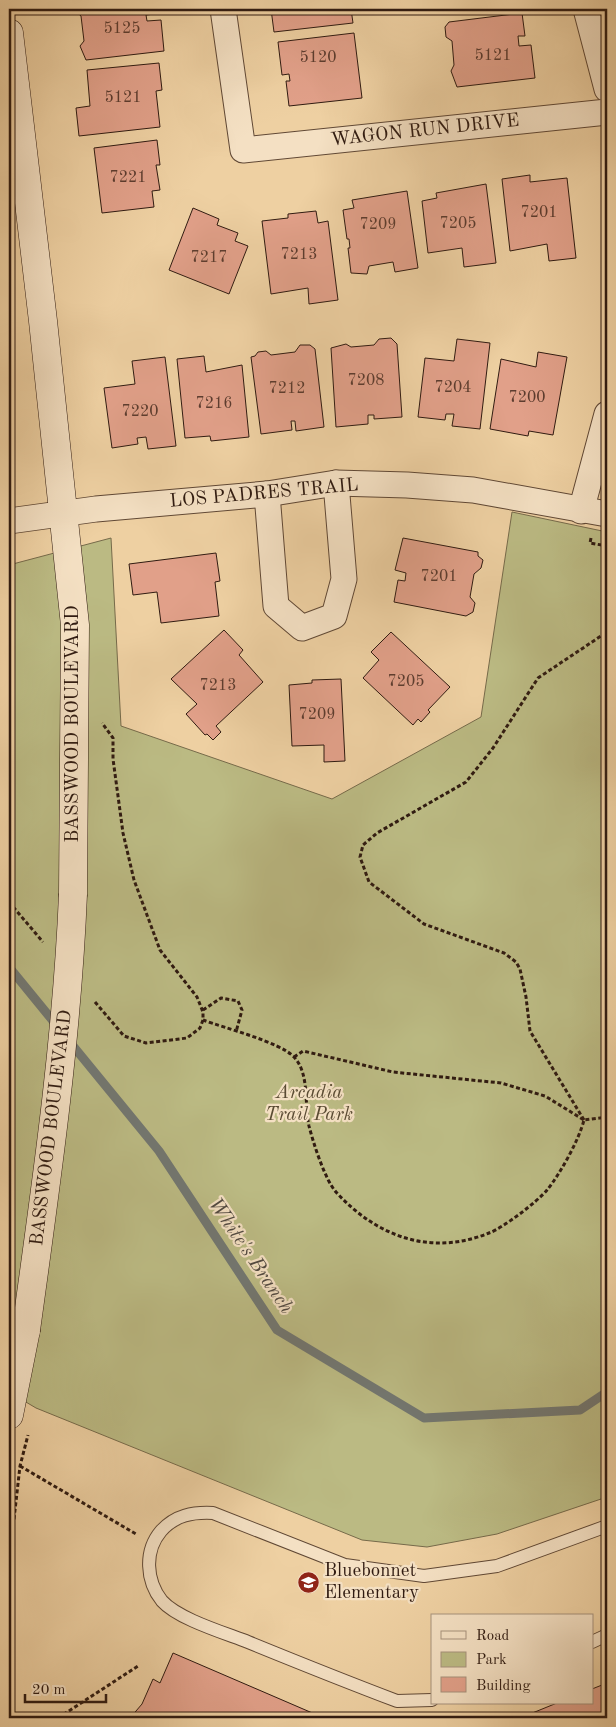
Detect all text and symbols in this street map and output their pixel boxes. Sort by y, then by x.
house number: 5125 [103,21,141,37]
house number: 5121 [474,48,512,64]
house number: 5120 [299,50,337,66]
house number: 5121 [104,90,142,106]
street label: WAGON RUN DRIVE [330,112,520,150]
house number: 7221 [109,170,147,186]
house number: 7201 [520,205,558,221]
house number: 7205 [439,216,477,232]
house number: 7209 [359,217,397,233]
house number: 7213 [280,247,318,263]
house number: 7217 [190,250,228,266]
house number: 7208 [347,373,385,389]
house number: 7204 [434,380,472,396]
house number: 7212 [268,381,306,397]
house number: 7200 [508,390,546,406]
house number: 7216 [195,396,233,412]
house number: 7220 [121,404,159,420]
street label: LOS PADRES TRAIL [169,476,359,512]
house number: 7201 [420,569,458,585]
street label: BASSWOOD BOULEVARD [64,605,83,843]
house number: 7205 [387,674,425,690]
house number: 7213 [199,678,237,694]
house number: 7209 [298,707,336,723]
street label: BASSWOOD BOULEVARD [28,1009,76,1247]
park label: Arcadia Trail Park [265,1084,353,1125]
water label: White's Branch [204,1194,296,1318]
place label: Bluebonnet Elementary [324,1562,419,1603]
school or university icon: Bluebonnet Elementary [296,1570,320,1594]
legend [431,1614,594,1704]
text: Road [476,1629,510,1644]
text: Park [476,1653,507,1668]
scale bar [25,1672,106,1704]
text: Building [476,1679,531,1694]
text: 20 m [32,1683,66,1698]

